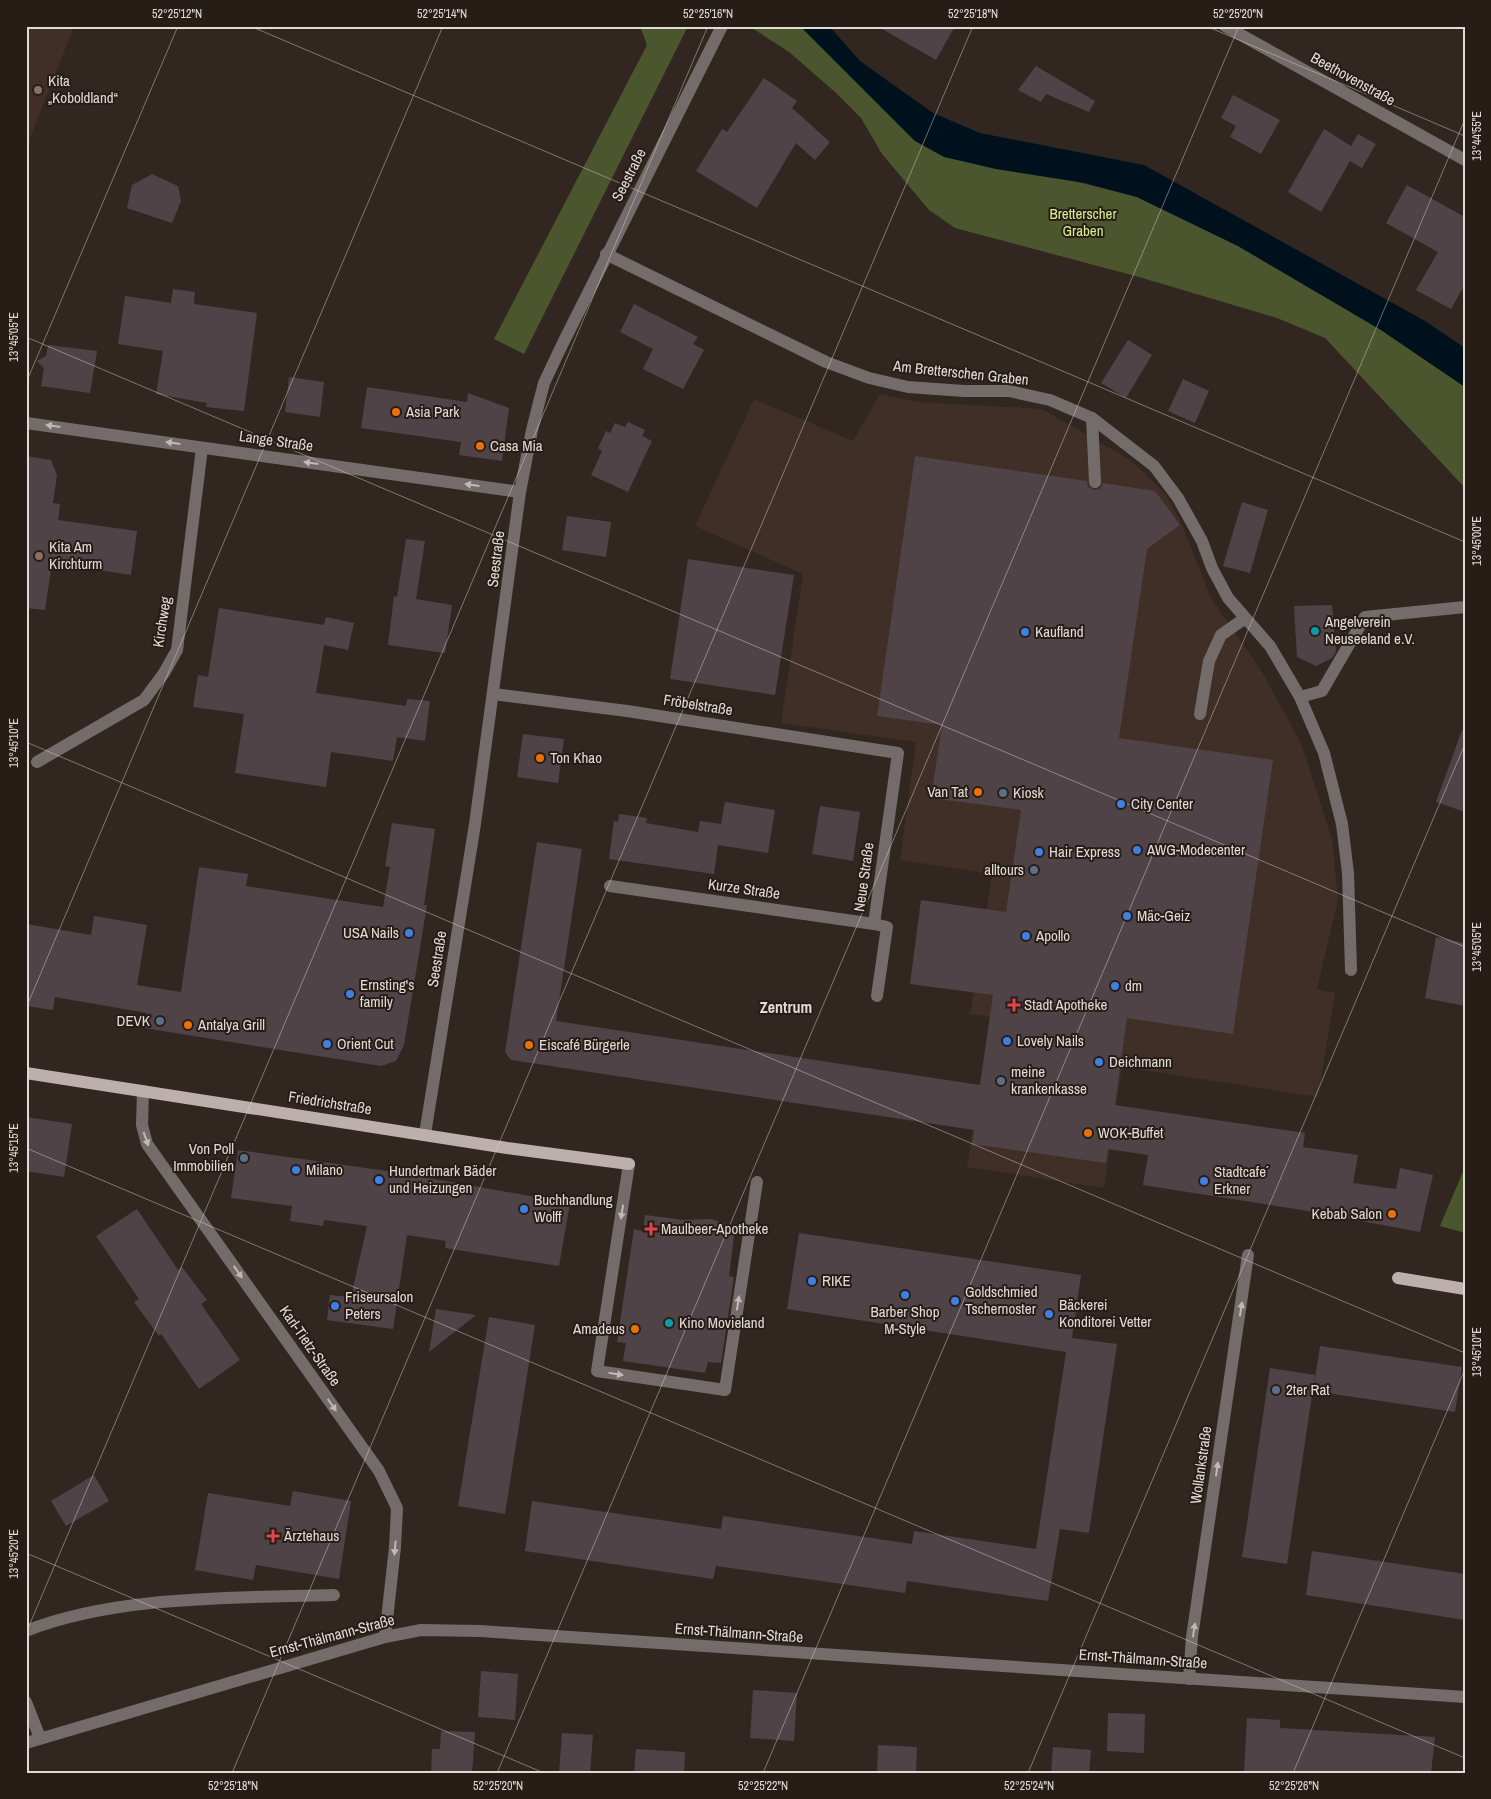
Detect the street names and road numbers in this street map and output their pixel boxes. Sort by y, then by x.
street label: Beethovenstraße [1307,47,1399,111]
street label: Seestraße [606,145,651,205]
street label: Am Bretterschen Graben [891,355,1030,390]
street label: Lange Straße [238,425,315,456]
street label: Seestraße [482,529,509,588]
street label: Kirchweg [147,595,176,649]
street label: Fröbelstraße [662,689,734,720]
street label: Neue Straße [848,841,879,913]
street label: Kurze Straße [707,873,782,904]
street label: Seestraße [422,929,451,989]
street label: Friedrichstraße [287,1086,373,1119]
street label: Karl-Tietz-Straße [275,1301,346,1390]
street label: Wollankstraße [1185,1424,1216,1505]
street label: Ernst-Thälmann-Straße [267,1609,397,1662]
street label: Ernst-Thälmann-Straße [674,1618,804,1647]
street label: Ernst-Thälmann-Straße [1078,1644,1208,1673]

